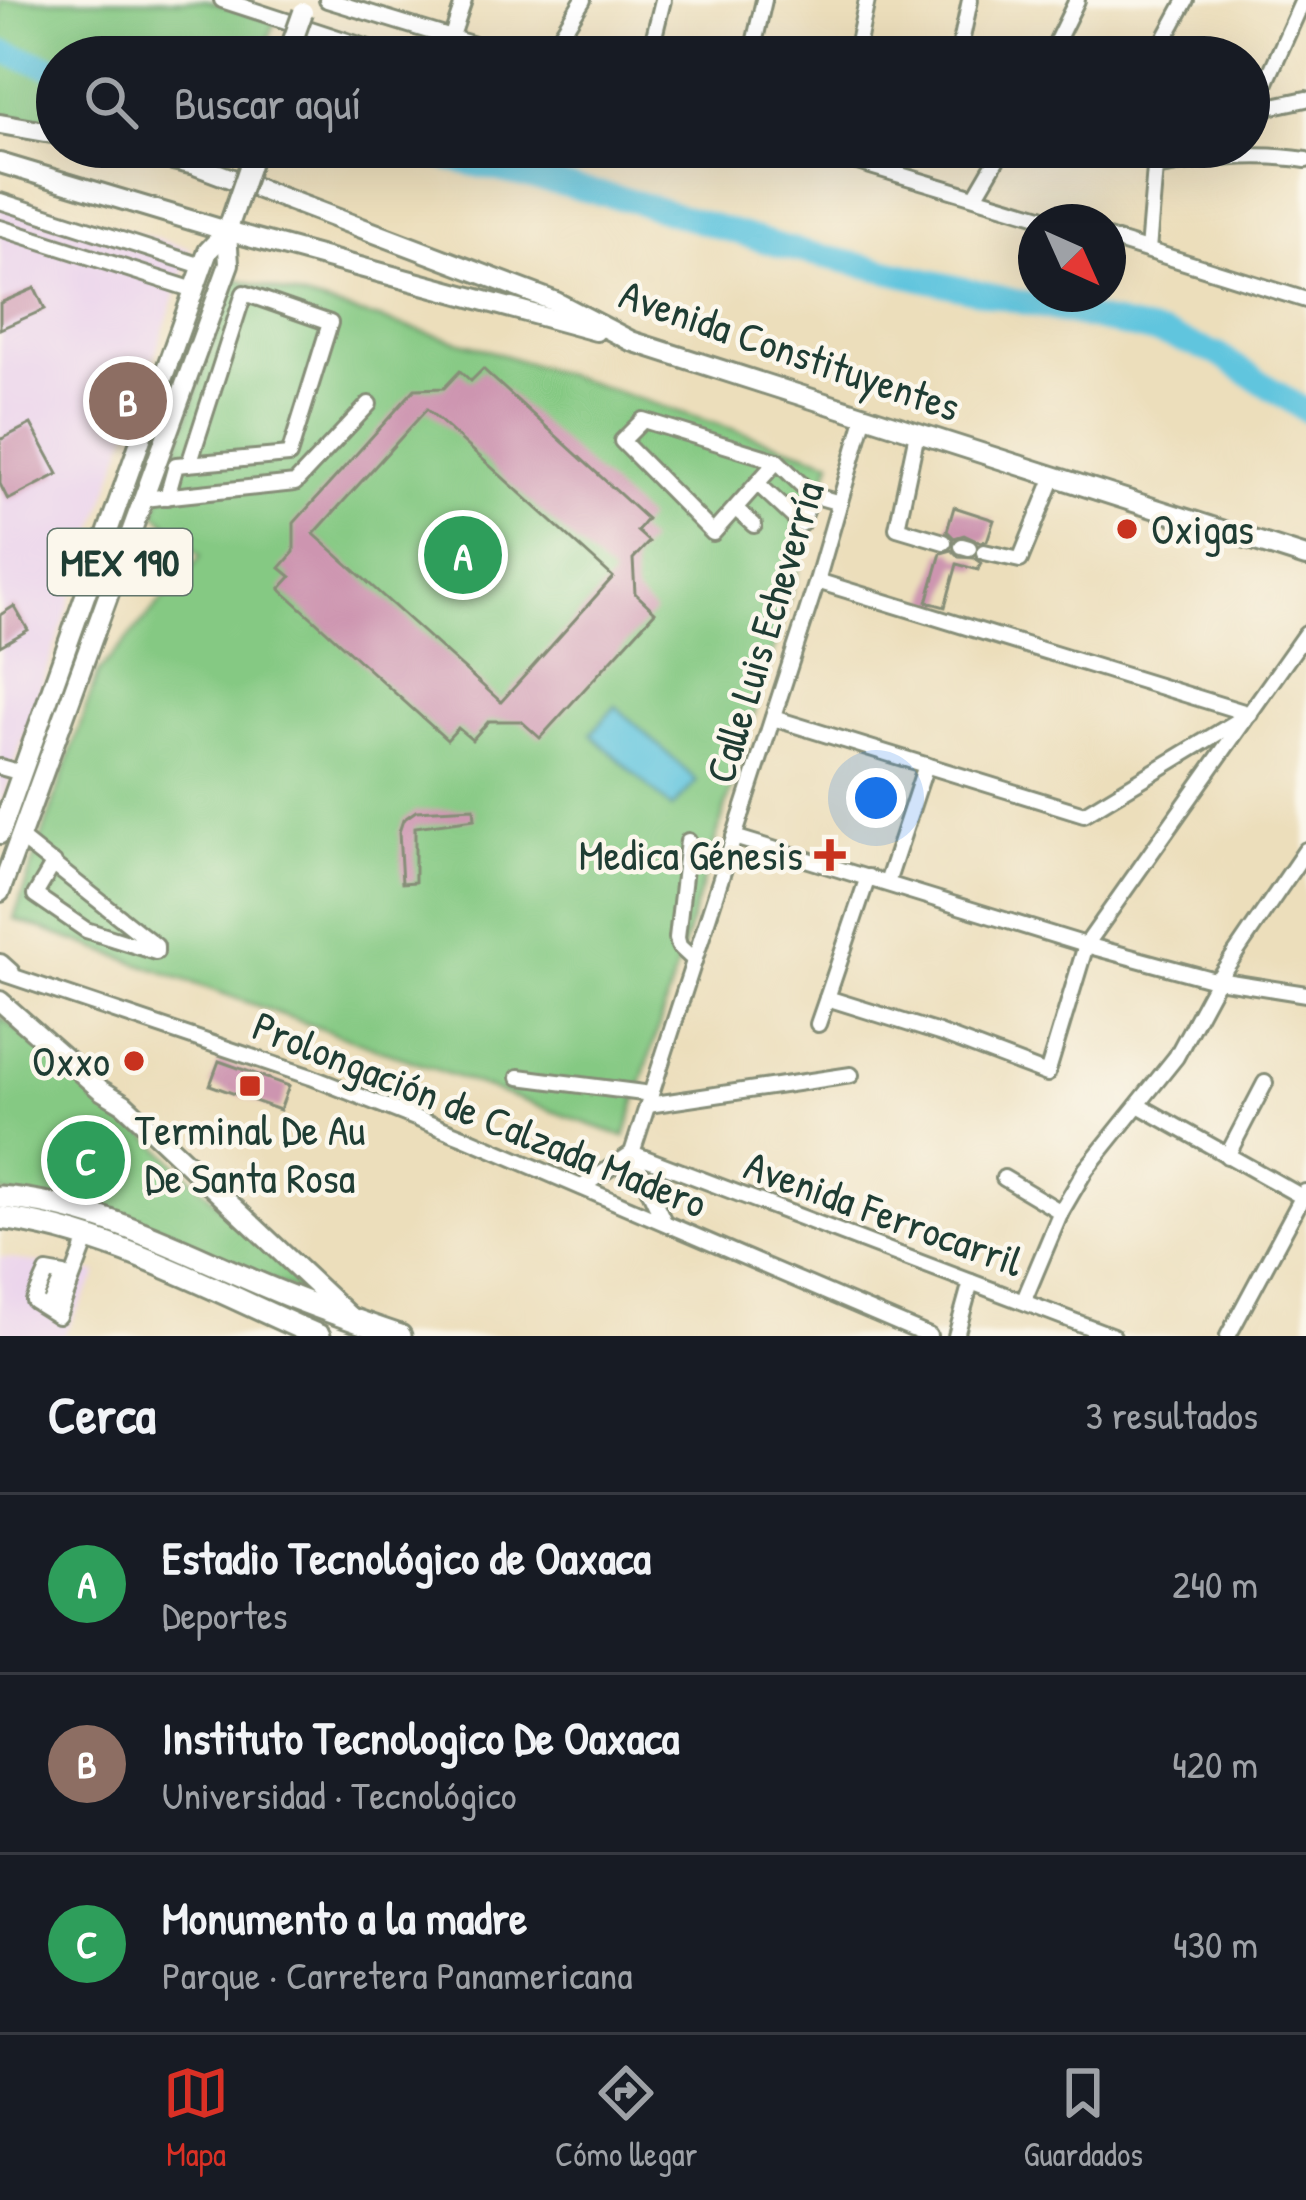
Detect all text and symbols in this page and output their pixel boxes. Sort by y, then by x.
search box [36,36,1270,168]
icon: search [78,69,144,135]
text: Buscar aquí [174,72,361,133]
north arrow [1018,204,1126,312]
street label: Avenida Constituyentes [613,265,968,434]
pin: B [89,356,167,446]
street label: Calle Luis Echeverría [691,474,836,790]
place label: Oxigas [1151,500,1254,557]
pin: A [424,510,502,600]
marker: Oxigas [1114,516,1140,542]
road number: MEX 190 [48,529,192,595]
your location [846,768,906,828]
place label: Medica Génesis [579,826,803,883]
marker: Medica Génesis [814,839,846,871]
street label: Prolongación de Calzada Madero [245,996,716,1231]
place label: Oxxo [32,1032,110,1089]
marker: Oxxo [121,1048,147,1074]
marker: Terminal De Au De Santa Rosa [237,1073,263,1099]
place label: Terminal De Au De Santa Rosa [135,1101,365,1206]
pin: C [47,1115,125,1205]
street label: Avenida Ferrocarril [737,1136,1032,1290]
text: Cerca [48,1380,156,1449]
text: 3 resultados [1085,1388,1258,1441]
text: Estadio Tecnológico de Oaxaca [162,1527,651,1588]
text: A [77,1557,97,1610]
text: 240 m [1172,1557,1258,1610]
text: Deportes [162,1588,287,1641]
text: Instituto Tecnologico De Oaxaca [162,1707,680,1768]
text: B [77,1737,97,1790]
text: 420 m [1172,1737,1258,1790]
text: Universidad · Tecnológico [162,1768,516,1821]
text: Monumento a la madre [162,1887,527,1948]
text: C [76,1917,98,1970]
text: 430 m [1173,1917,1258,1970]
text: Parque · Carretera Panamericana [162,1948,633,2001]
tab: Mapa [163,2060,229,2176]
tab: Cómo llegar [555,2060,698,2176]
tab: Guardados [1024,2060,1143,2176]

